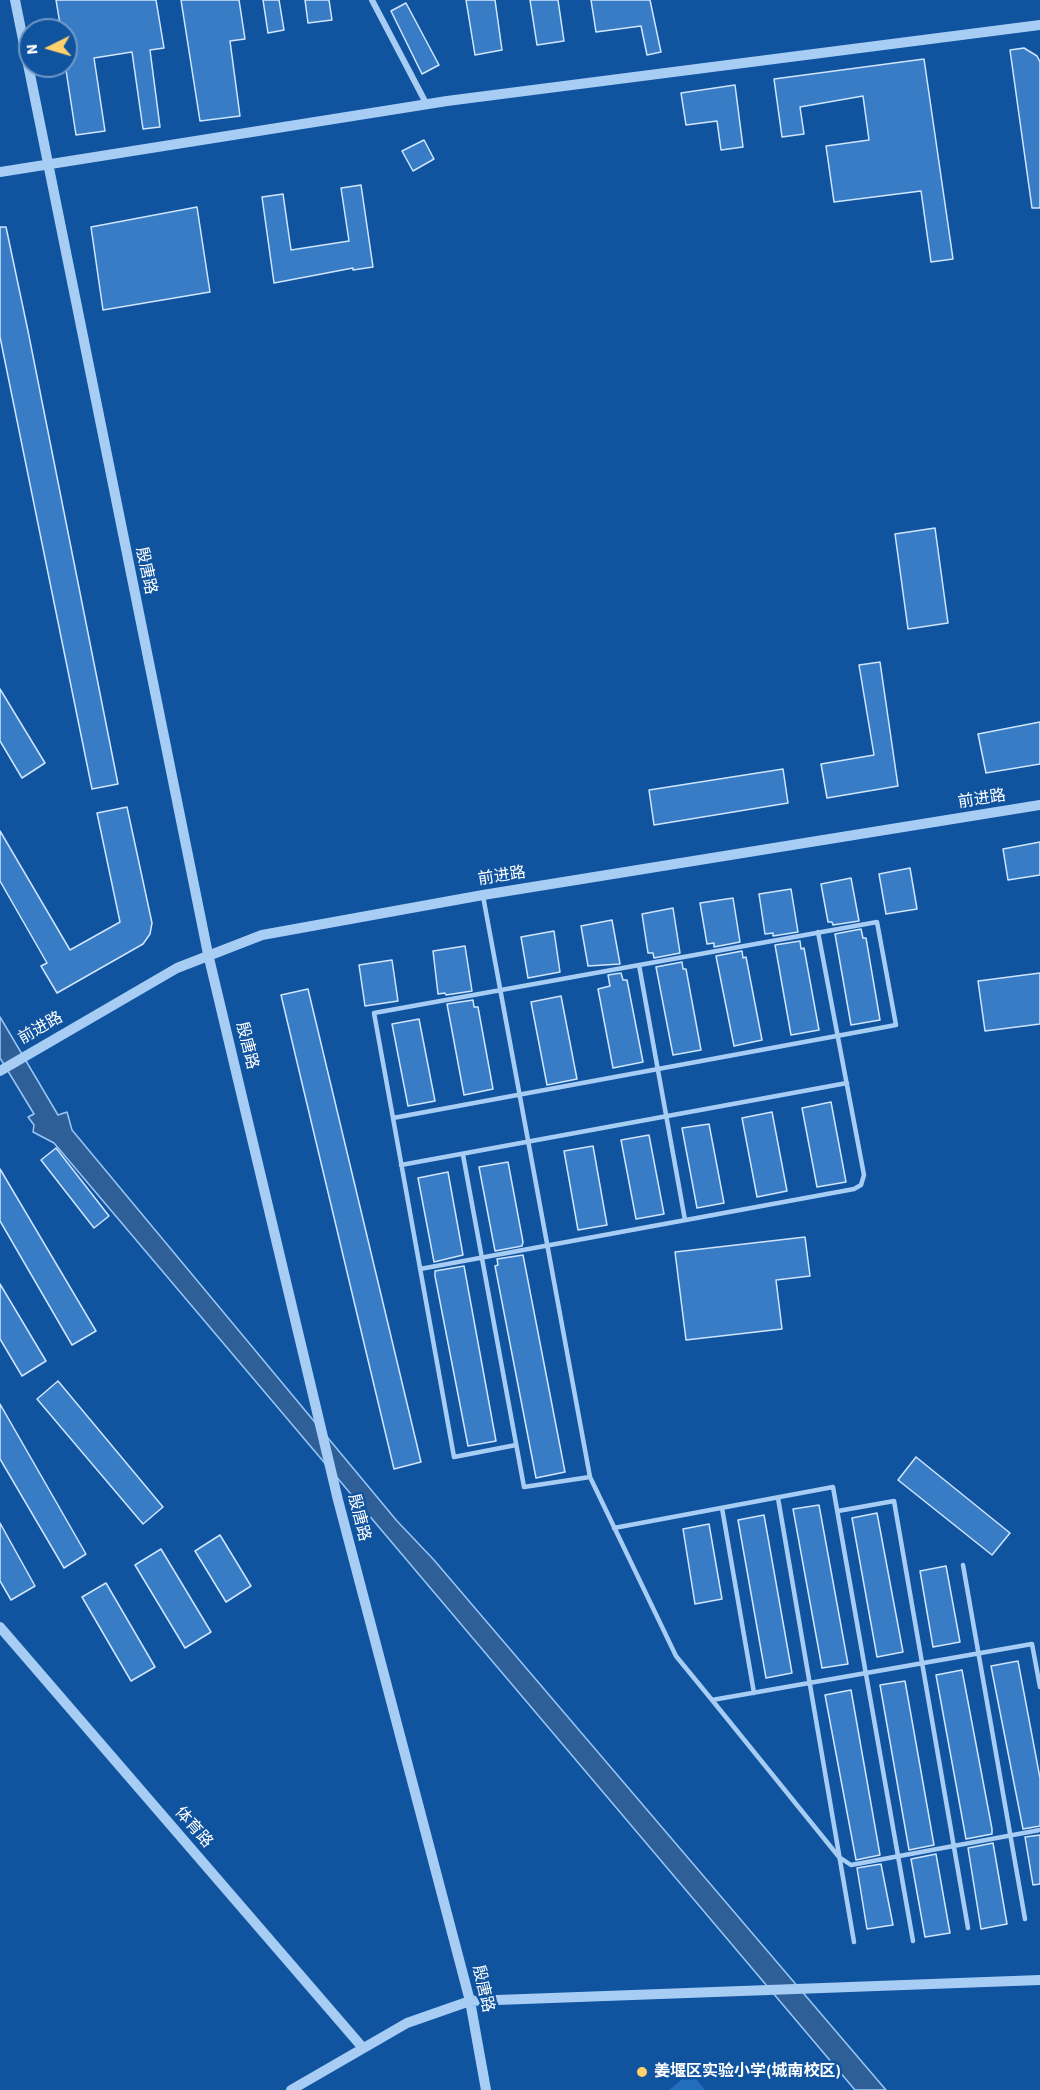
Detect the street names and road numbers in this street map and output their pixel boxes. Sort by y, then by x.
street label: 殷唐路 [131,546,159,596]
street label: 前进路 [957,787,1007,813]
street label: 前进路 [477,864,527,890]
street label: 前进路 [15,1009,67,1049]
street label: 殷唐路 [231,1020,261,1072]
street label: 殷唐路 [343,1492,373,1544]
street label: 体育路 [170,1804,216,1852]
street label: 殷唐路 [467,1963,497,2015]

